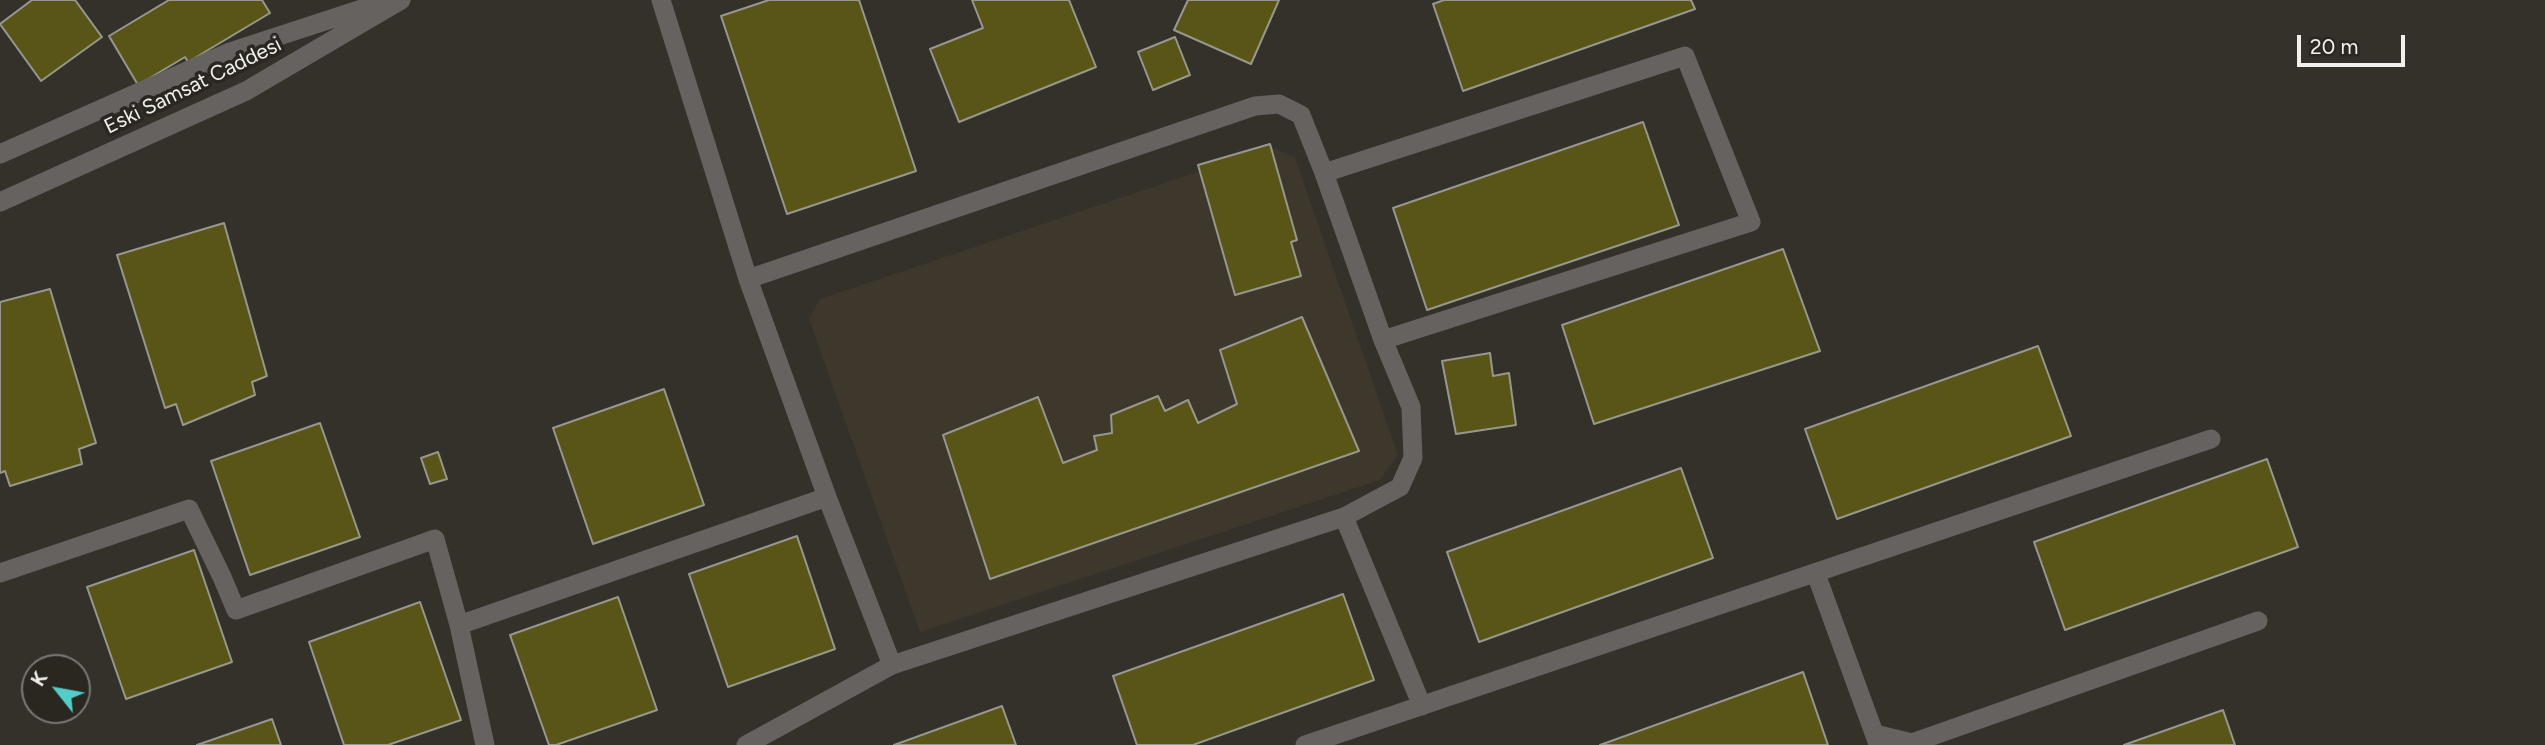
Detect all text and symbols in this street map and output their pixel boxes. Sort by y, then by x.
scale bar [2300,21,2408,65]
street label: Eski Samsat Caddesi [100,32,286,140]
text: 20 m [2310,34,2358,59]
north arrow [21,654,91,724]
text: K [26,668,52,690]

